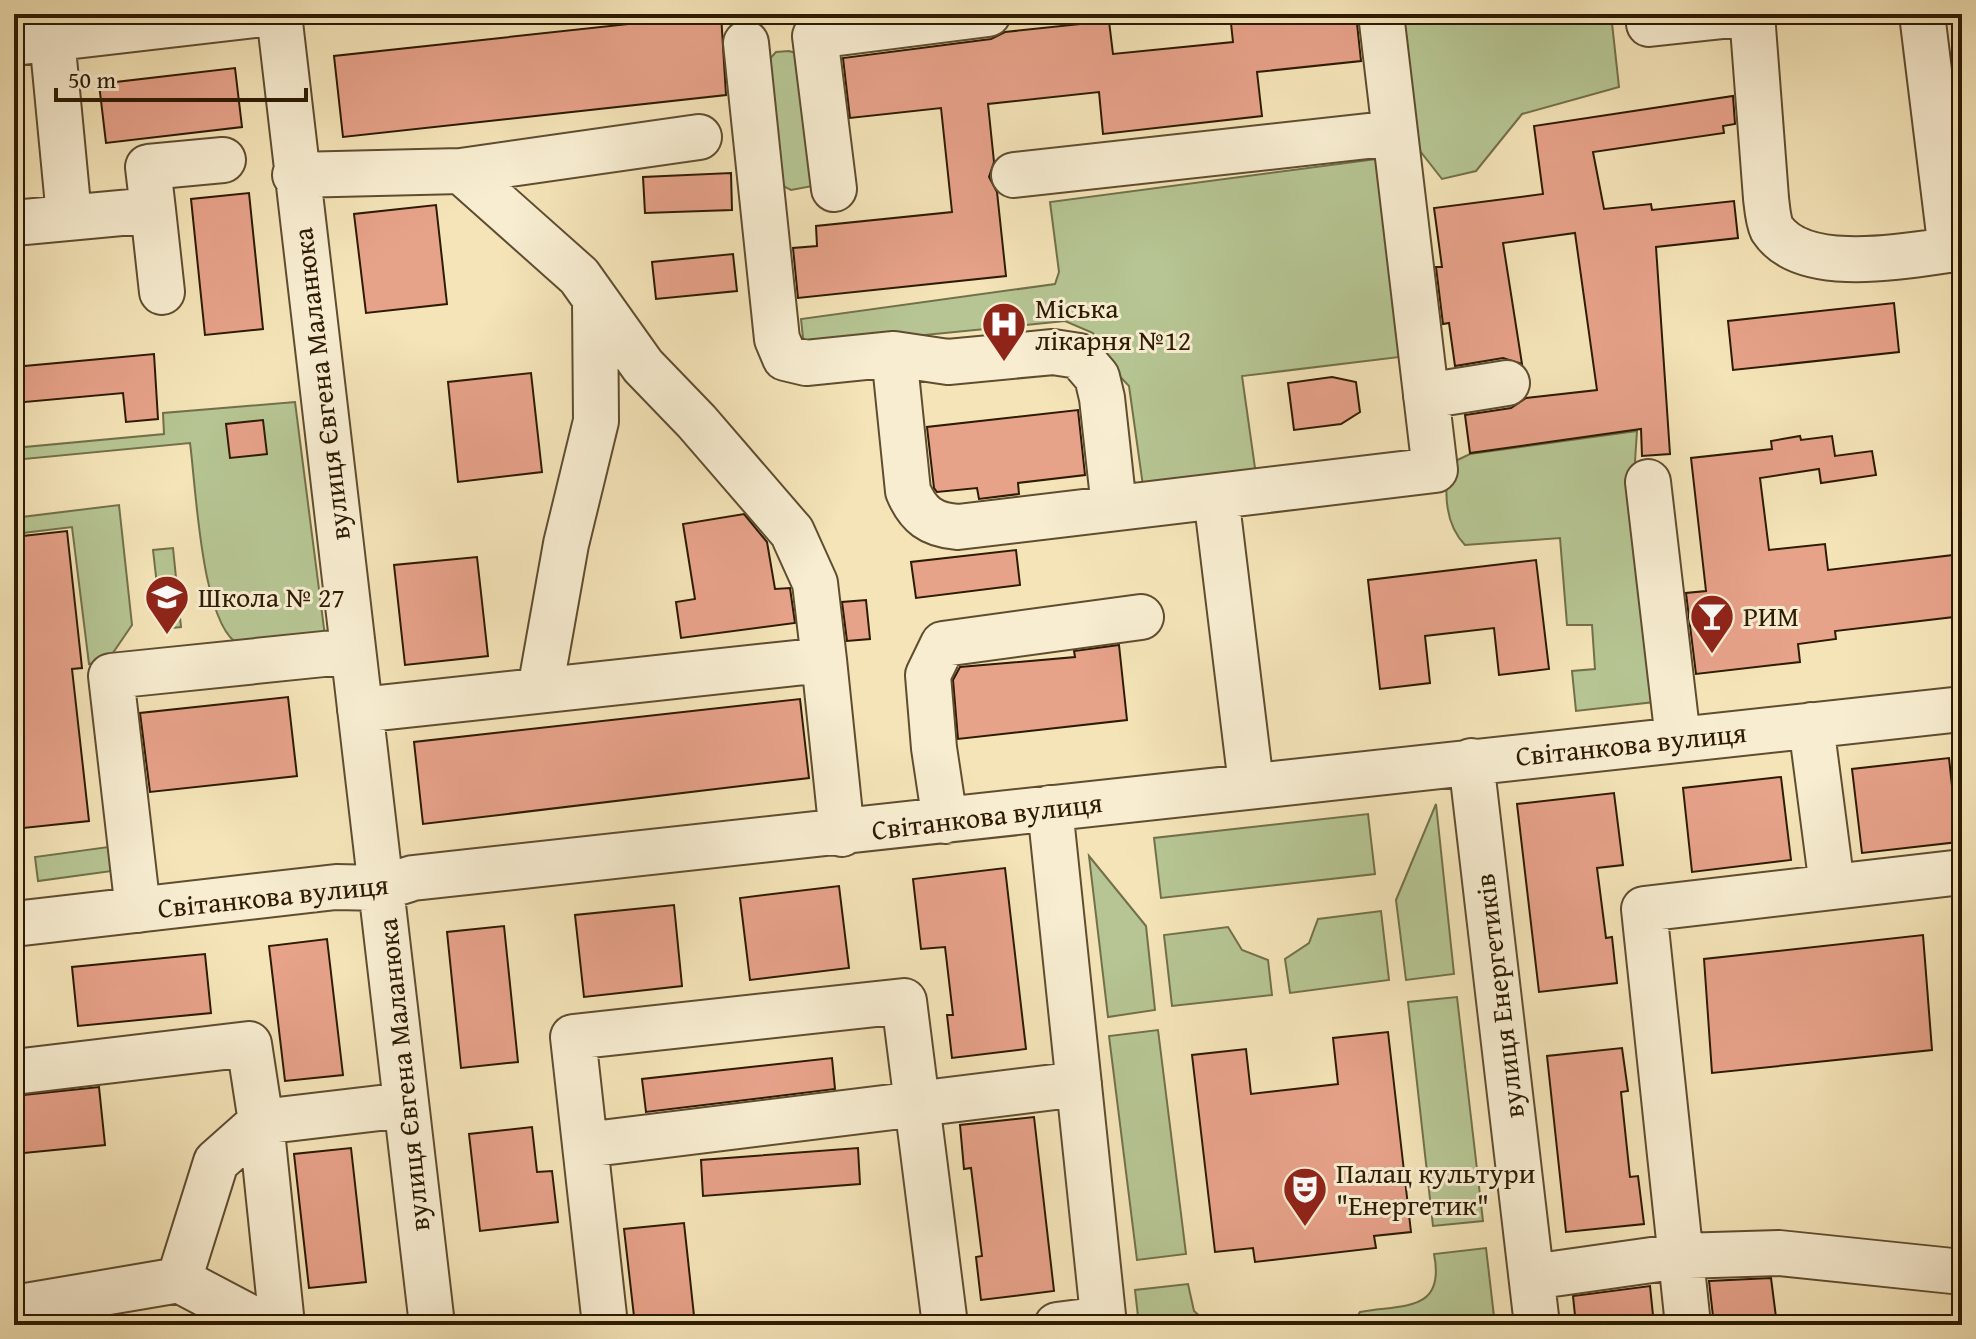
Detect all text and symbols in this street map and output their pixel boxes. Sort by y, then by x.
scale bar [56,52,306,102]
text: 50 m [68,62,116,97]
street label: вулиця Євгена Маланюка [281,225,360,543]
place label: Міська лікарня №12 [1035,287,1191,360]
hospital icon: Міська лікарня №12 [980,300,1028,363]
school or university icon: Школа № 27 [143,573,191,636]
place label: Школа № 27 [198,576,345,617]
bar icon: РИМ [1688,592,1736,655]
place label: РИМ [1743,595,1799,636]
street label: Світанкова вулиця [1513,711,1748,776]
street label: Світанкова вулиця [869,781,1105,850]
street label: Світанкова вулиця [155,863,390,928]
street label: вулиця Енергетиків [1463,871,1534,1121]
street label: вулиця Євгена Маланюка [366,916,439,1234]
place label: Палац культури "Енергетик" [1336,1152,1535,1225]
theatre icon: Палац культури "Енергетик" [1281,1165,1329,1228]

